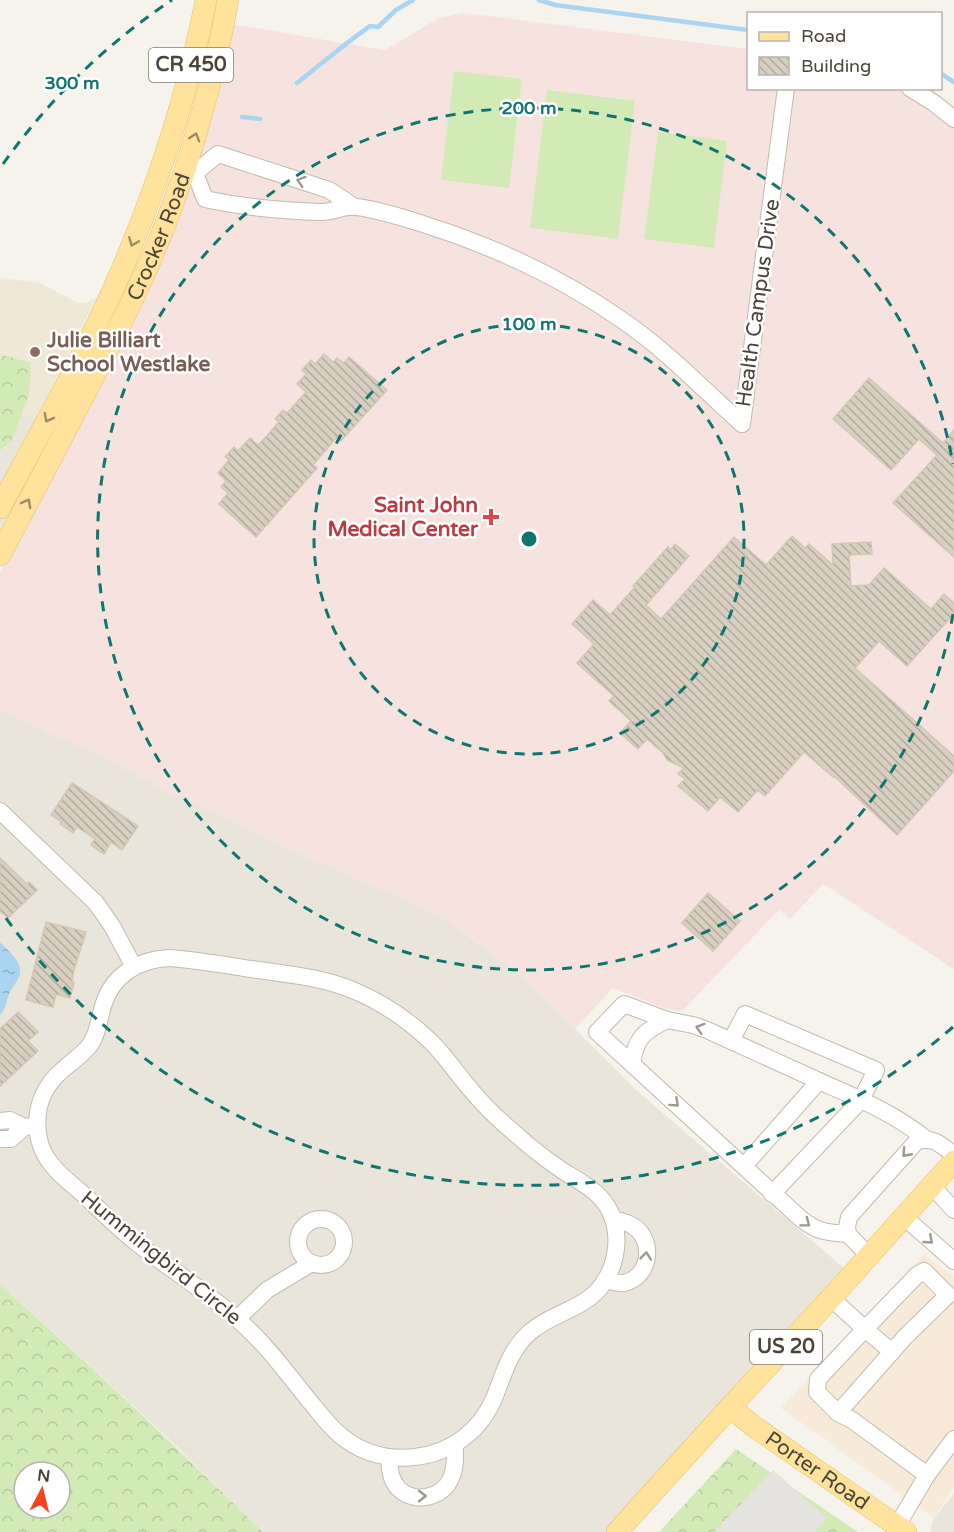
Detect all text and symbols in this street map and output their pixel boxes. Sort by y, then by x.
legend [747,12,942,90]
text: Road [801,25,846,47]
road number: CR 450 [149,48,233,82]
text: Building [801,55,871,77]
text: 300 m [44,72,100,94]
text: 200 m [501,97,557,119]
one-way arrow [188,132,200,143]
street label: Crocker Road [121,170,195,305]
one-way arrow [296,176,307,188]
street label: Health Campus Drive [731,197,785,409]
one-way arrow [128,236,140,247]
text: 100 m [501,313,557,335]
place label: Julie Billiart School Westlake [46,328,211,377]
marker: Julie Billiart School Westlake [28,345,42,359]
one-way arrow [44,411,55,422]
place label: Saint John Medical Center [327,493,479,542]
one-way arrow [20,499,31,509]
marker: Saint John Medical Center [482,508,500,526]
centre of rings [519,529,539,549]
one-way arrow [695,1023,706,1035]
one-way arrow [669,1096,679,1107]
one-way arrow [902,1146,913,1157]
street label: Hummingbird Circle [76,1186,246,1330]
one-way arrow [800,1216,811,1227]
one-way arrow [922,1232,933,1243]
one-way arrow [639,1251,652,1261]
road number: US 20 [750,1330,822,1364]
street label: Porter Road [761,1426,874,1515]
north arrow [12,1460,72,1520]
text: N [36,1465,51,1487]
one-way arrow [417,1490,426,1502]

